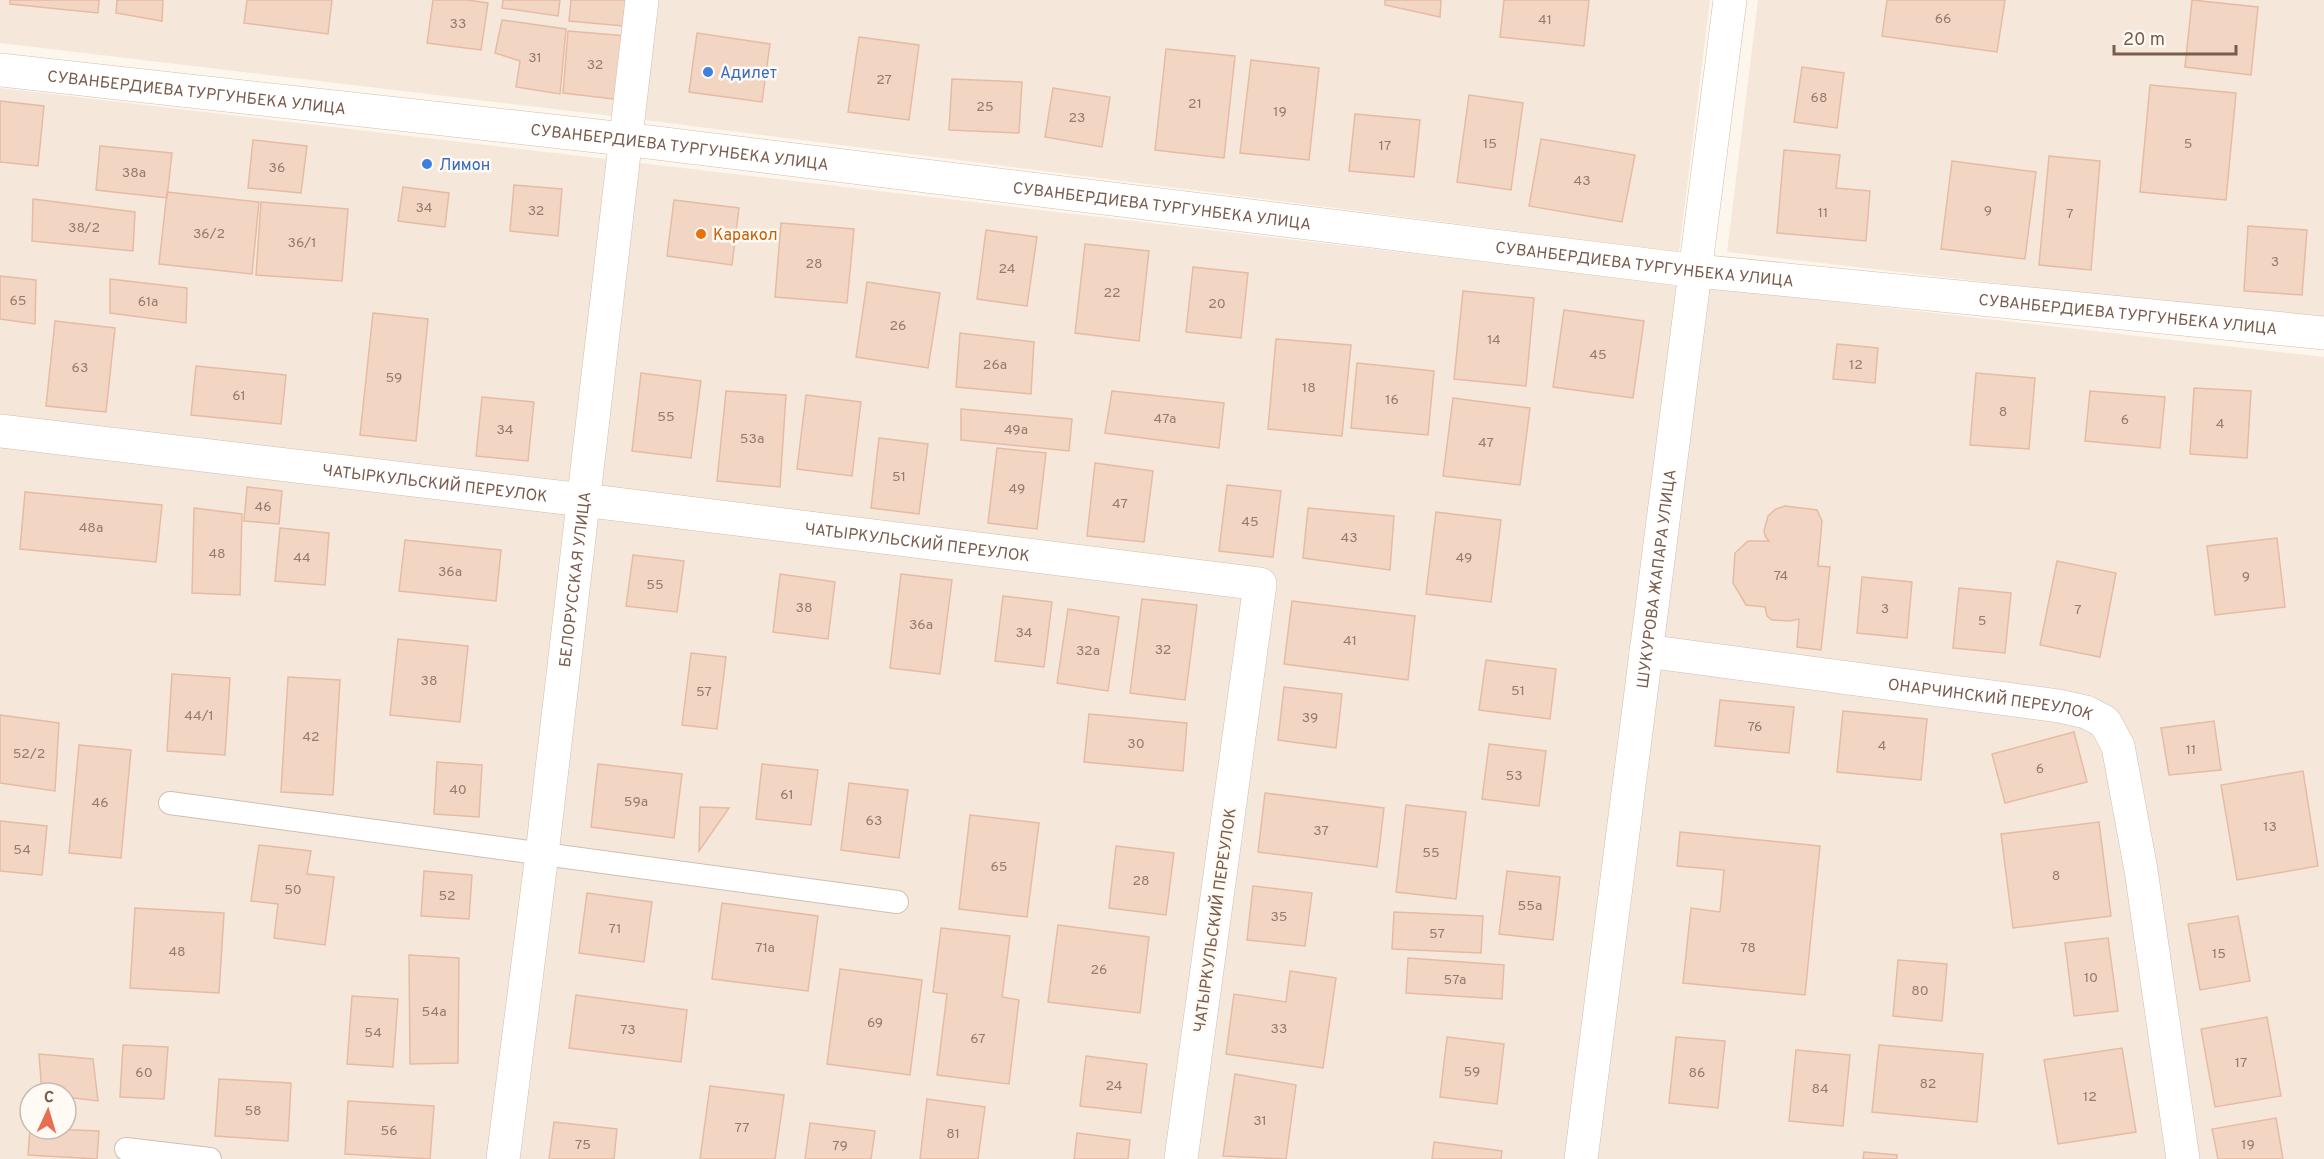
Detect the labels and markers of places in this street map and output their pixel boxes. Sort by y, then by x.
place label: Адилет [720,64,777,84]
marker: Адилет [701,65,715,79]
place label: Лимон [439,156,490,176]
marker: Лимон [420,157,434,171]
place label: Каракол [713,226,777,246]
marker: Каракол [694,227,708,241]

